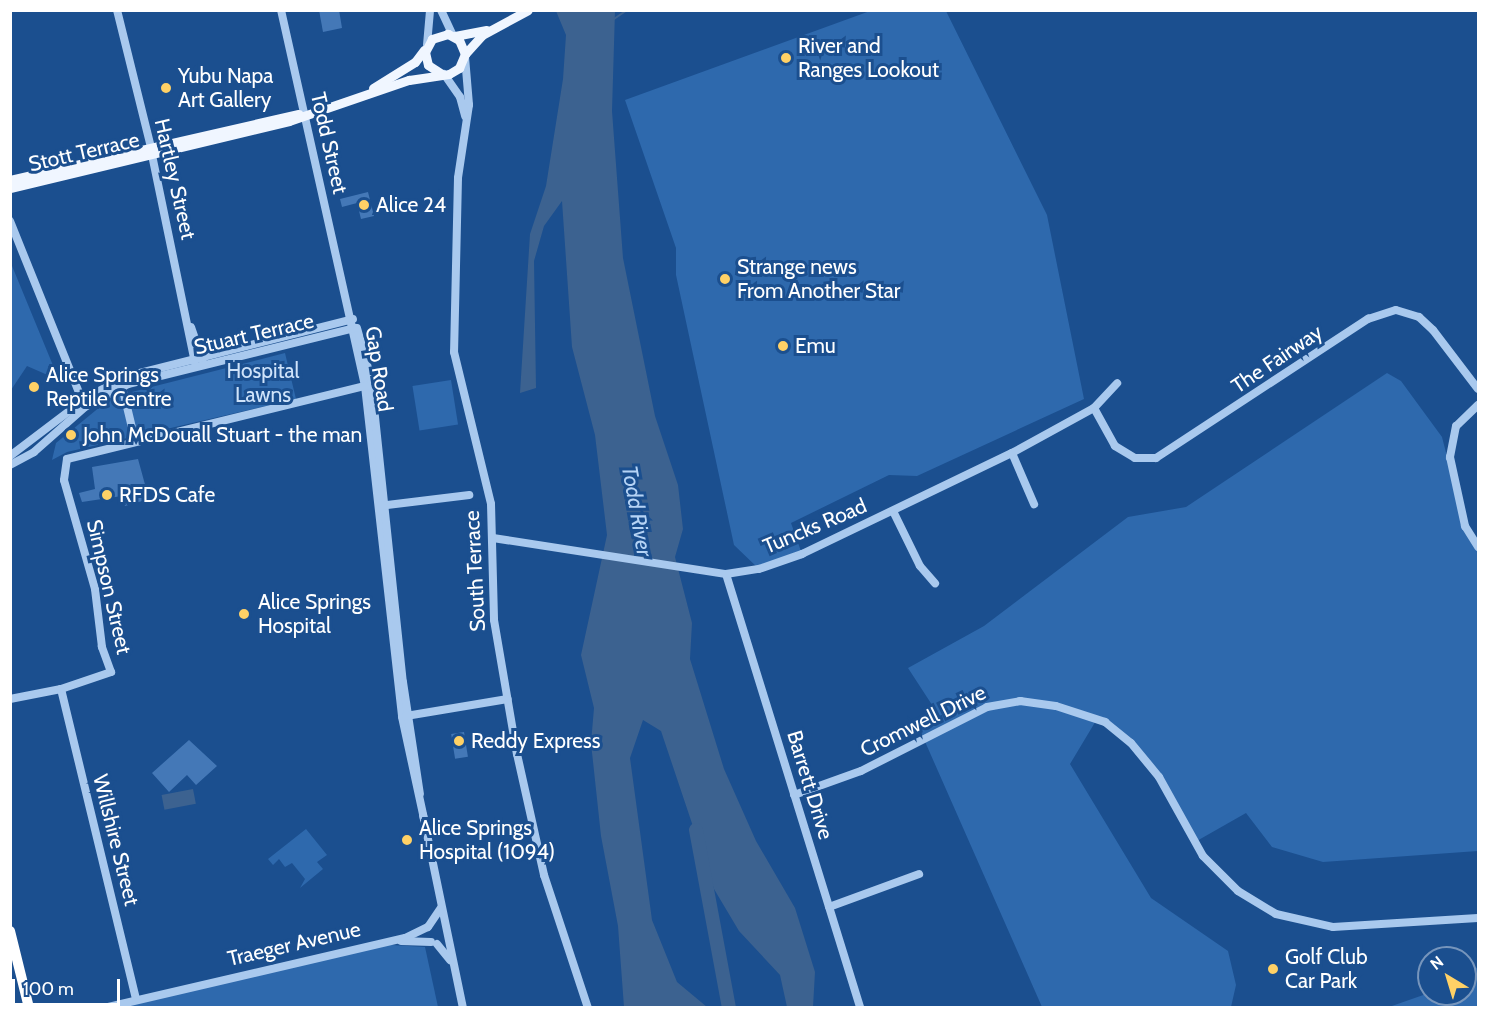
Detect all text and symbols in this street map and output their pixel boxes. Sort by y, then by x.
place label: River and Ranges Lookout [798,33,939,83]
marker: River and Ranges Lookout [779,51,793,65]
place label: Yubu Napa Art Gallery [178,63,273,113]
marker: Yubu Napa Art Gallery [159,81,173,95]
street label: Todd Street [305,90,353,196]
street label: Hartley Street [149,116,201,242]
street label: Stott Terrace [26,127,142,177]
place label: Alice 24 [376,192,446,218]
marker: Alice 24 [357,198,371,212]
place label: Strange news From Another Star [737,254,900,304]
marker: Strange news From Another Star [718,272,732,286]
street label: Stuart Terrace [192,308,316,360]
street label: The Fairway [1227,319,1327,399]
street label: Gap Road [360,324,398,414]
place label: Emu [795,333,836,359]
marker: Emu [776,339,790,353]
park label: Hospital Lawns [226,358,300,408]
place label: Alice Springs Reptile Centre [46,362,172,412]
marker: Alice Springs Reptile Centre [27,380,41,394]
place label: John McDouall Stuart - the man [83,422,362,448]
marker: John McDouall Stuart - the man [64,428,78,442]
water label: Todd River [616,463,658,559]
place label: RFDS Cafe [119,482,215,508]
marker: RFDS Cafe [100,488,114,502]
street label: Tuncks Road [759,493,871,559]
street label: South Terrace [459,510,491,632]
street label: Simpson Street [81,517,137,657]
place label: Alice Springs Hospital [258,589,371,639]
marker: Alice Springs Hospital [235,605,253,623]
street label: Cromwell Drive [856,680,990,762]
place label: Reddy Express [471,728,600,754]
street label: Barrett Drive [782,728,838,842]
marker: Reddy Express [452,734,466,748]
street label: Willshire Street [88,772,144,908]
place label: Alice Springs Hospital (1094) [419,815,555,865]
marker: Alice Springs Hospital (1094) [400,833,414,847]
street label: Traeger Avenue [225,916,363,972]
place label: Golf Club Car Park [1285,944,1368,994]
north arrow [1417,946,1477,1006]
text: N [1427,952,1447,974]
marker: Golf Club Car Park [1266,962,1280,976]
scale bar [15,967,123,1005]
text: 100 m [23,978,74,1000]

